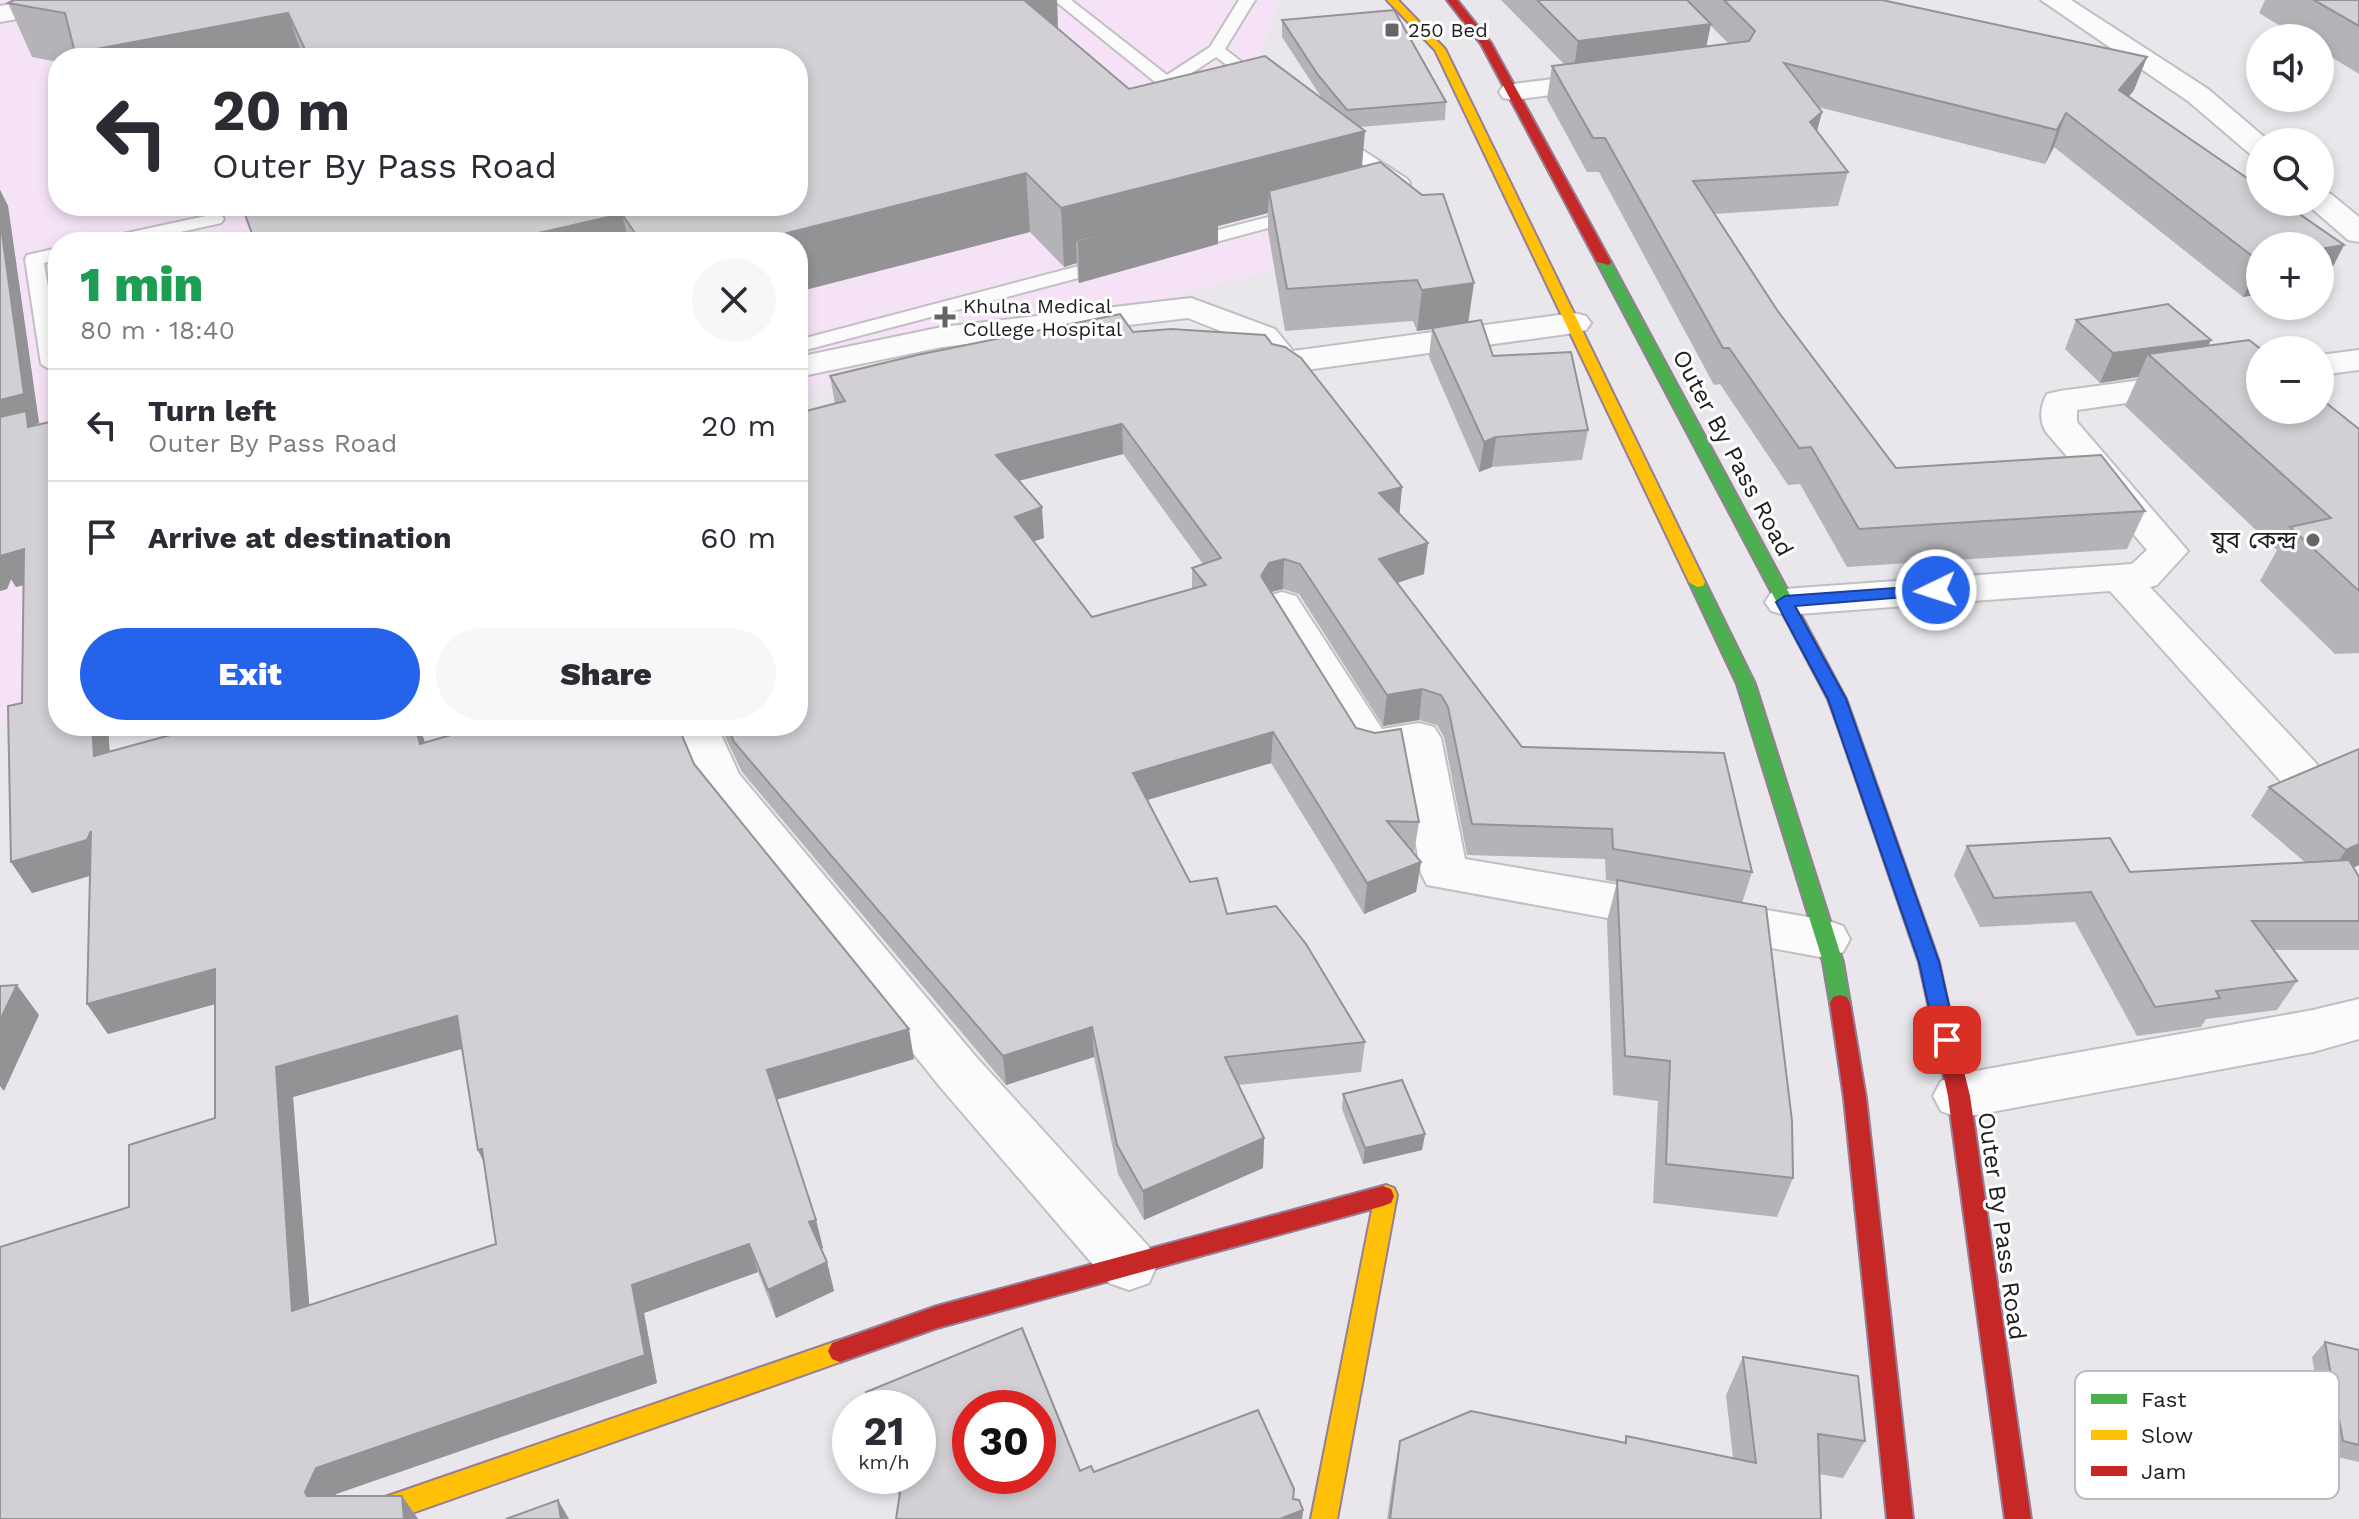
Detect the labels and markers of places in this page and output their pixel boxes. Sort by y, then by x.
place label: 250 Bed [1408,18,1488,42]
marker: 250 Bed [1383,21,1401,39]
place label: Khulna Medical College Hospital [963,294,1122,341]
marker: Khulna Medical College Hospital [934,306,956,328]
place label: যুব কেন্দ্র [2210,526,2297,554]
marker: যুব কেন্দ্র [2304,531,2322,549]
pin [1913,1006,1981,1074]

